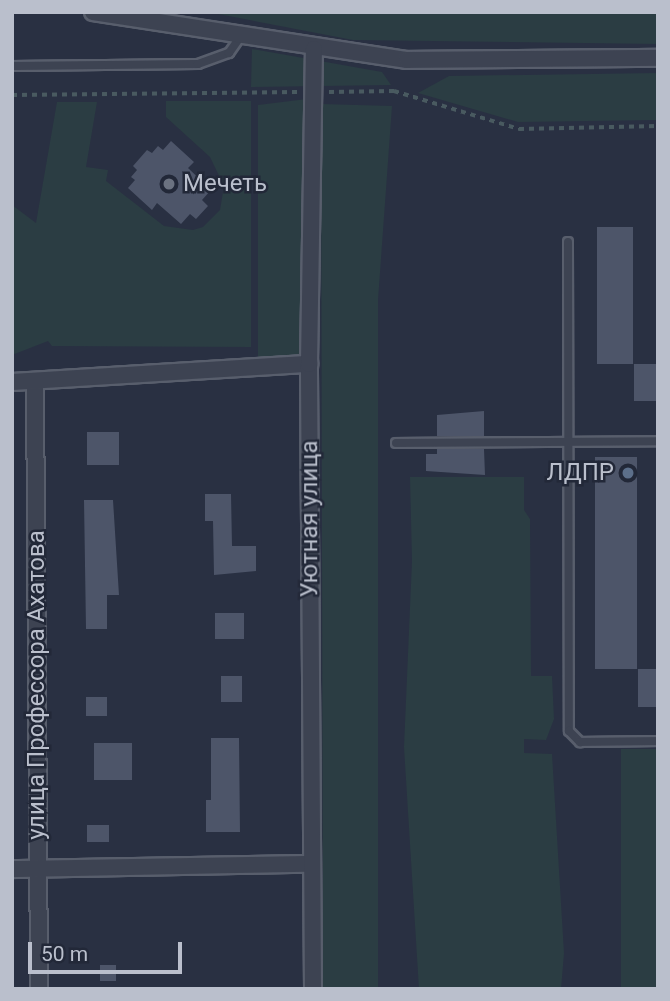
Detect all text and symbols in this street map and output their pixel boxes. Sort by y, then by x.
place label: Мечеть [183,170,267,198]
marker: Мечеть [161,176,177,192]
street label: Уютная улица [296,441,324,597]
place label: ЛДПР [546,459,614,487]
marker: ЛДПР [620,465,636,481]
street label: улица Профессора Ахатова [23,530,51,840]
scale bar [32,928,186,972]
text: 50 m [41,942,88,966]

